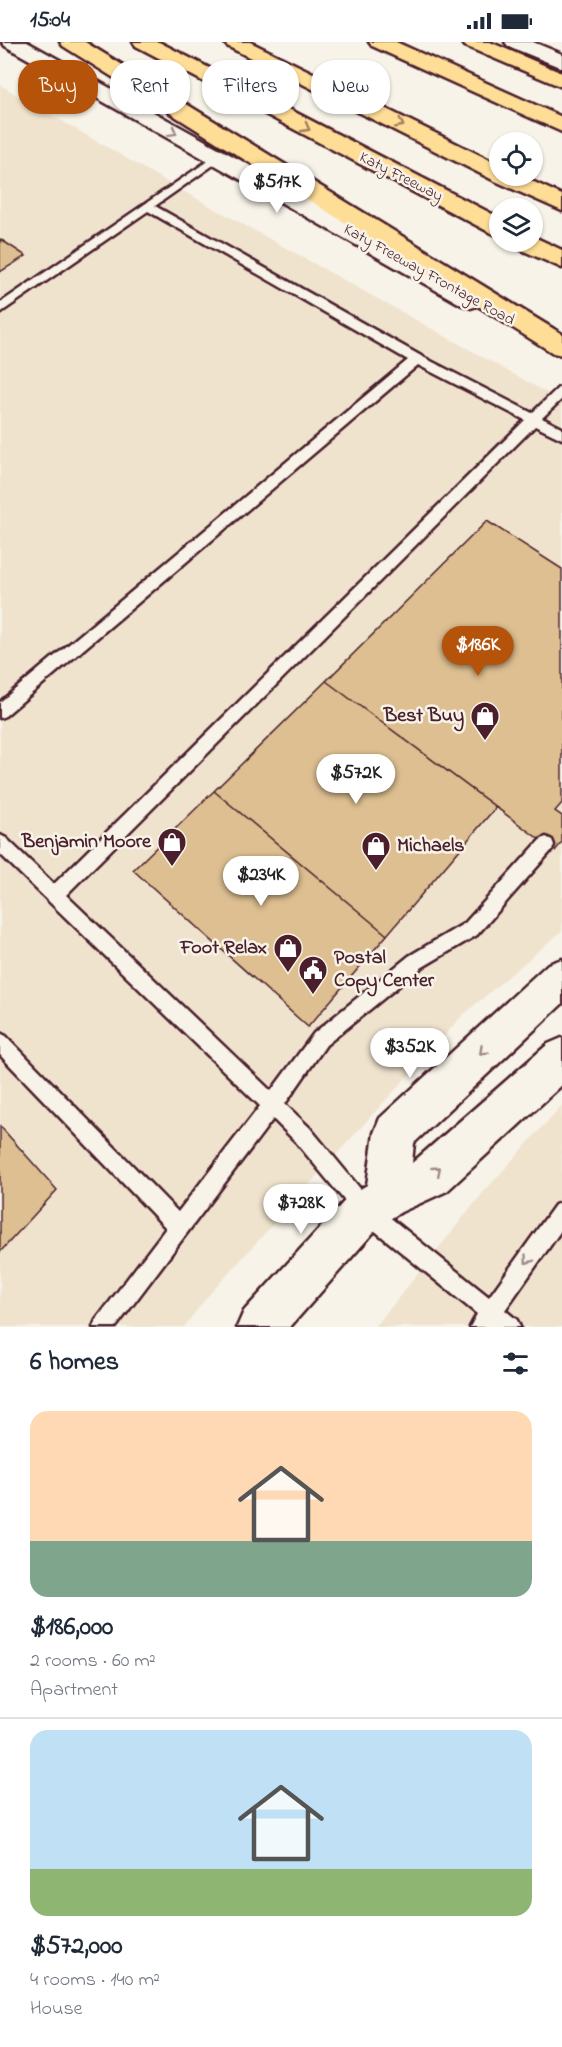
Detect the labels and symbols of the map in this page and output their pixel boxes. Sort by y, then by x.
one-way arrow [393,117,404,129]
one-way arrow [300,121,311,132]
one-way arrow [167,125,177,136]
street label: Katy Freeway [355,146,447,208]
pin: $517K [235,163,319,214]
street label: Katy Freeway Frontage Road [339,218,519,332]
pin: $186K [436,626,520,677]
shop icon: Best Buy [469,700,501,742]
place label: Best Buy [383,702,464,732]
pin: $572K [314,754,398,805]
shop icon: Benjamin Moore [156,826,188,868]
place label: Benjamin Moore [21,828,152,857]
shop icon: Michaels [360,830,392,872]
place label: Michaels [397,832,464,861]
pin: $234K [219,856,303,907]
shop icon: Foot Relax [272,932,304,974]
place label: Foot Relax [179,934,267,963]
place label: Postal Copy Center [334,944,435,997]
public building icon: Postal Copy Center [297,954,329,996]
pin: $352K [368,1028,452,1079]
one-way arrow [480,1044,490,1055]
one-way arrow [430,1166,441,1177]
pin: $728K [259,1184,343,1235]
one-way arrow [524,1254,535,1265]

